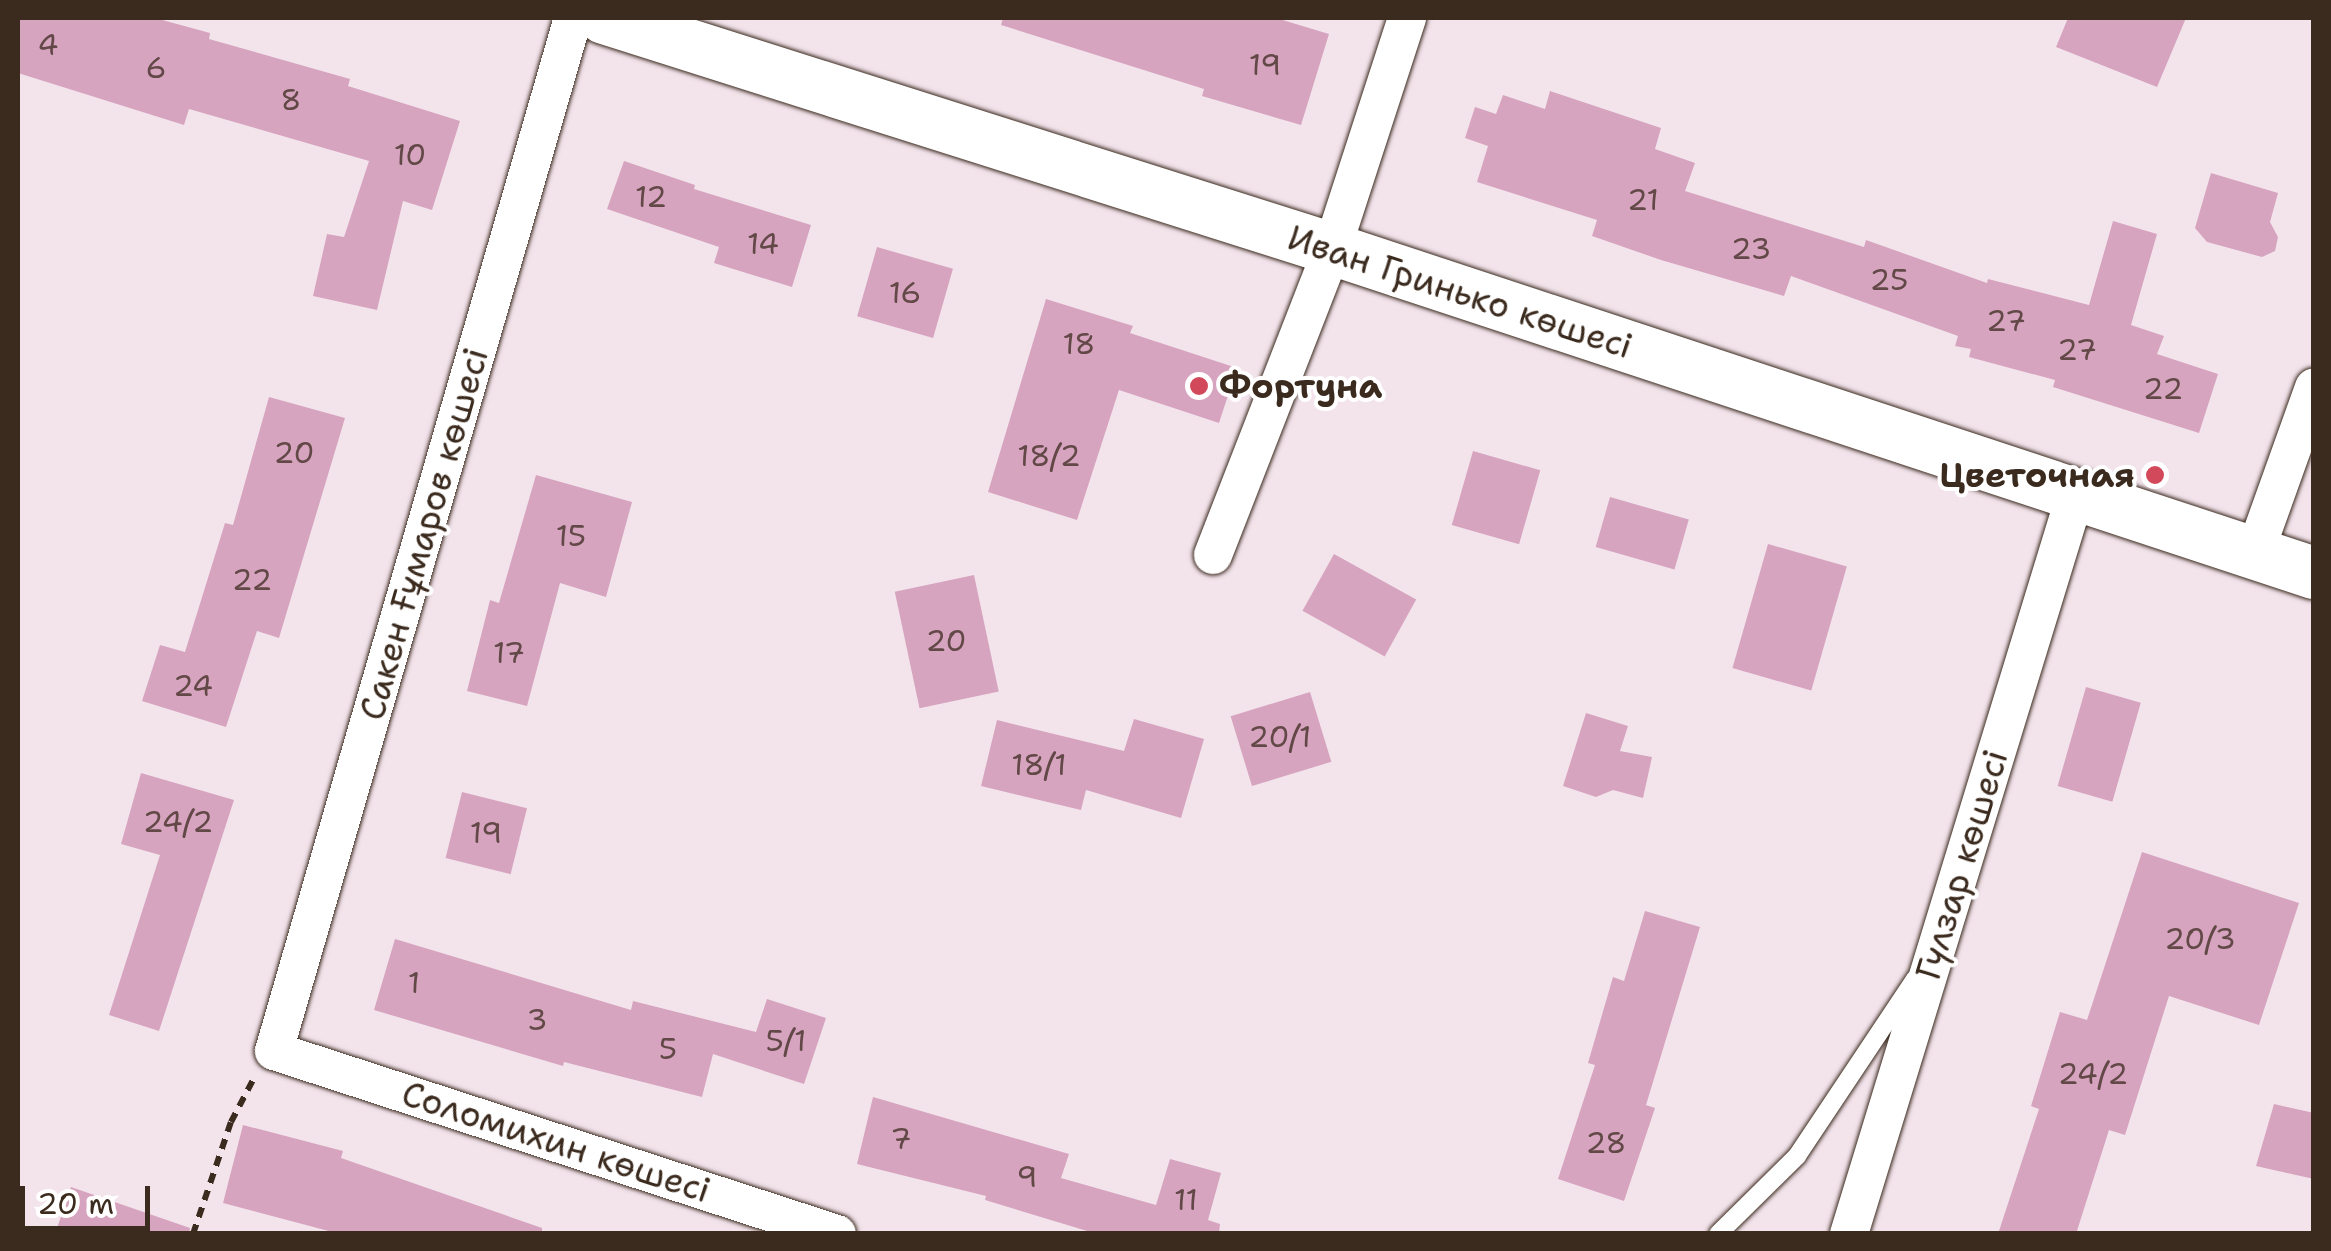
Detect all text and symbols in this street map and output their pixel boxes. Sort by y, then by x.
house number: 4 [38,27,58,63]
house number: 19 [1249,47,1281,83]
house number: 6 [146,50,166,86]
house number: 8 [281,82,301,118]
house number: 10 [394,137,426,173]
house number: 12 [635,179,667,215]
house number: 21 [1627,182,1659,218]
street label: Иван Гринько көшесі [1282,216,1638,368]
house number: 14 [747,226,779,262]
house number: 23 [1731,231,1771,267]
house number: 25 [1870,262,1908,298]
house number: 16 [889,275,921,311]
house number: 27 [1986,303,2026,339]
house number: 18 [1062,326,1096,362]
house number: 27 [2057,332,2097,368]
street label: Сакен Ғұмаров көшесі [351,343,497,725]
place label: Фортуна [1219,365,1382,407]
house number: 22 [2143,371,2183,407]
marker: Фортуна [1188,375,1210,397]
house number: 20 [273,435,315,471]
house number: 18/2 [1017,438,1081,474]
place label: Цветочная [1939,454,2135,496]
marker: Цветочная [2144,464,2166,486]
house number: 15 [556,518,586,554]
house number: 22 [232,562,272,598]
house number: 20 [925,623,967,659]
house number: 17 [493,635,525,671]
house number: 24 [173,668,213,704]
house number: 20/1 [1248,719,1312,755]
street label: Гүлзар көшесі [1907,745,2017,985]
house number: 18/1 [1011,747,1067,783]
house number: 24/2 [143,804,213,840]
house number: 19 [470,815,502,851]
house number: 20/3 [2164,921,2236,957]
house number: 1 [408,965,420,1001]
house number: 3 [527,1002,547,1038]
house number: 5/1 [765,1023,807,1059]
house number: 5 [659,1031,677,1067]
house number: 24/2 [2058,1056,2128,1092]
street label: Соломихин көшесі [397,1072,715,1212]
house number: 7 [891,1121,911,1157]
house number: 28 [1585,1125,1627,1161]
house number: 9 [1017,1159,1037,1195]
scale bar [25,1166,155,1228]
house number: 11 [1174,1182,1198,1218]
text: 20 m [37,1183,114,1224]

